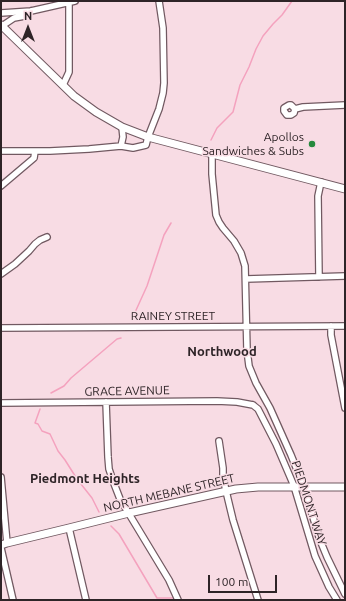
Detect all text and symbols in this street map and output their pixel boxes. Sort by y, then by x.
north arrow [8,8,48,48]
text: N [24,10,32,22]
place label: Apollos Sandwiches & Subs [202,130,304,158]
marker: Apollos Sandwiches & Subs [307,139,317,149]
street label: RAINEY STREET [131,309,215,323]
district label: Northwood [187,344,257,360]
street label: GRACE AVENUE [84,383,170,399]
street label: PIEDMONT WAY [289,459,329,547]
district label: Piedmont Heights [30,471,140,487]
street label: NORTH MEBANE STREET [102,471,236,515]
scale bar [210,567,279,593]
text: 100 m [215,575,248,588]

